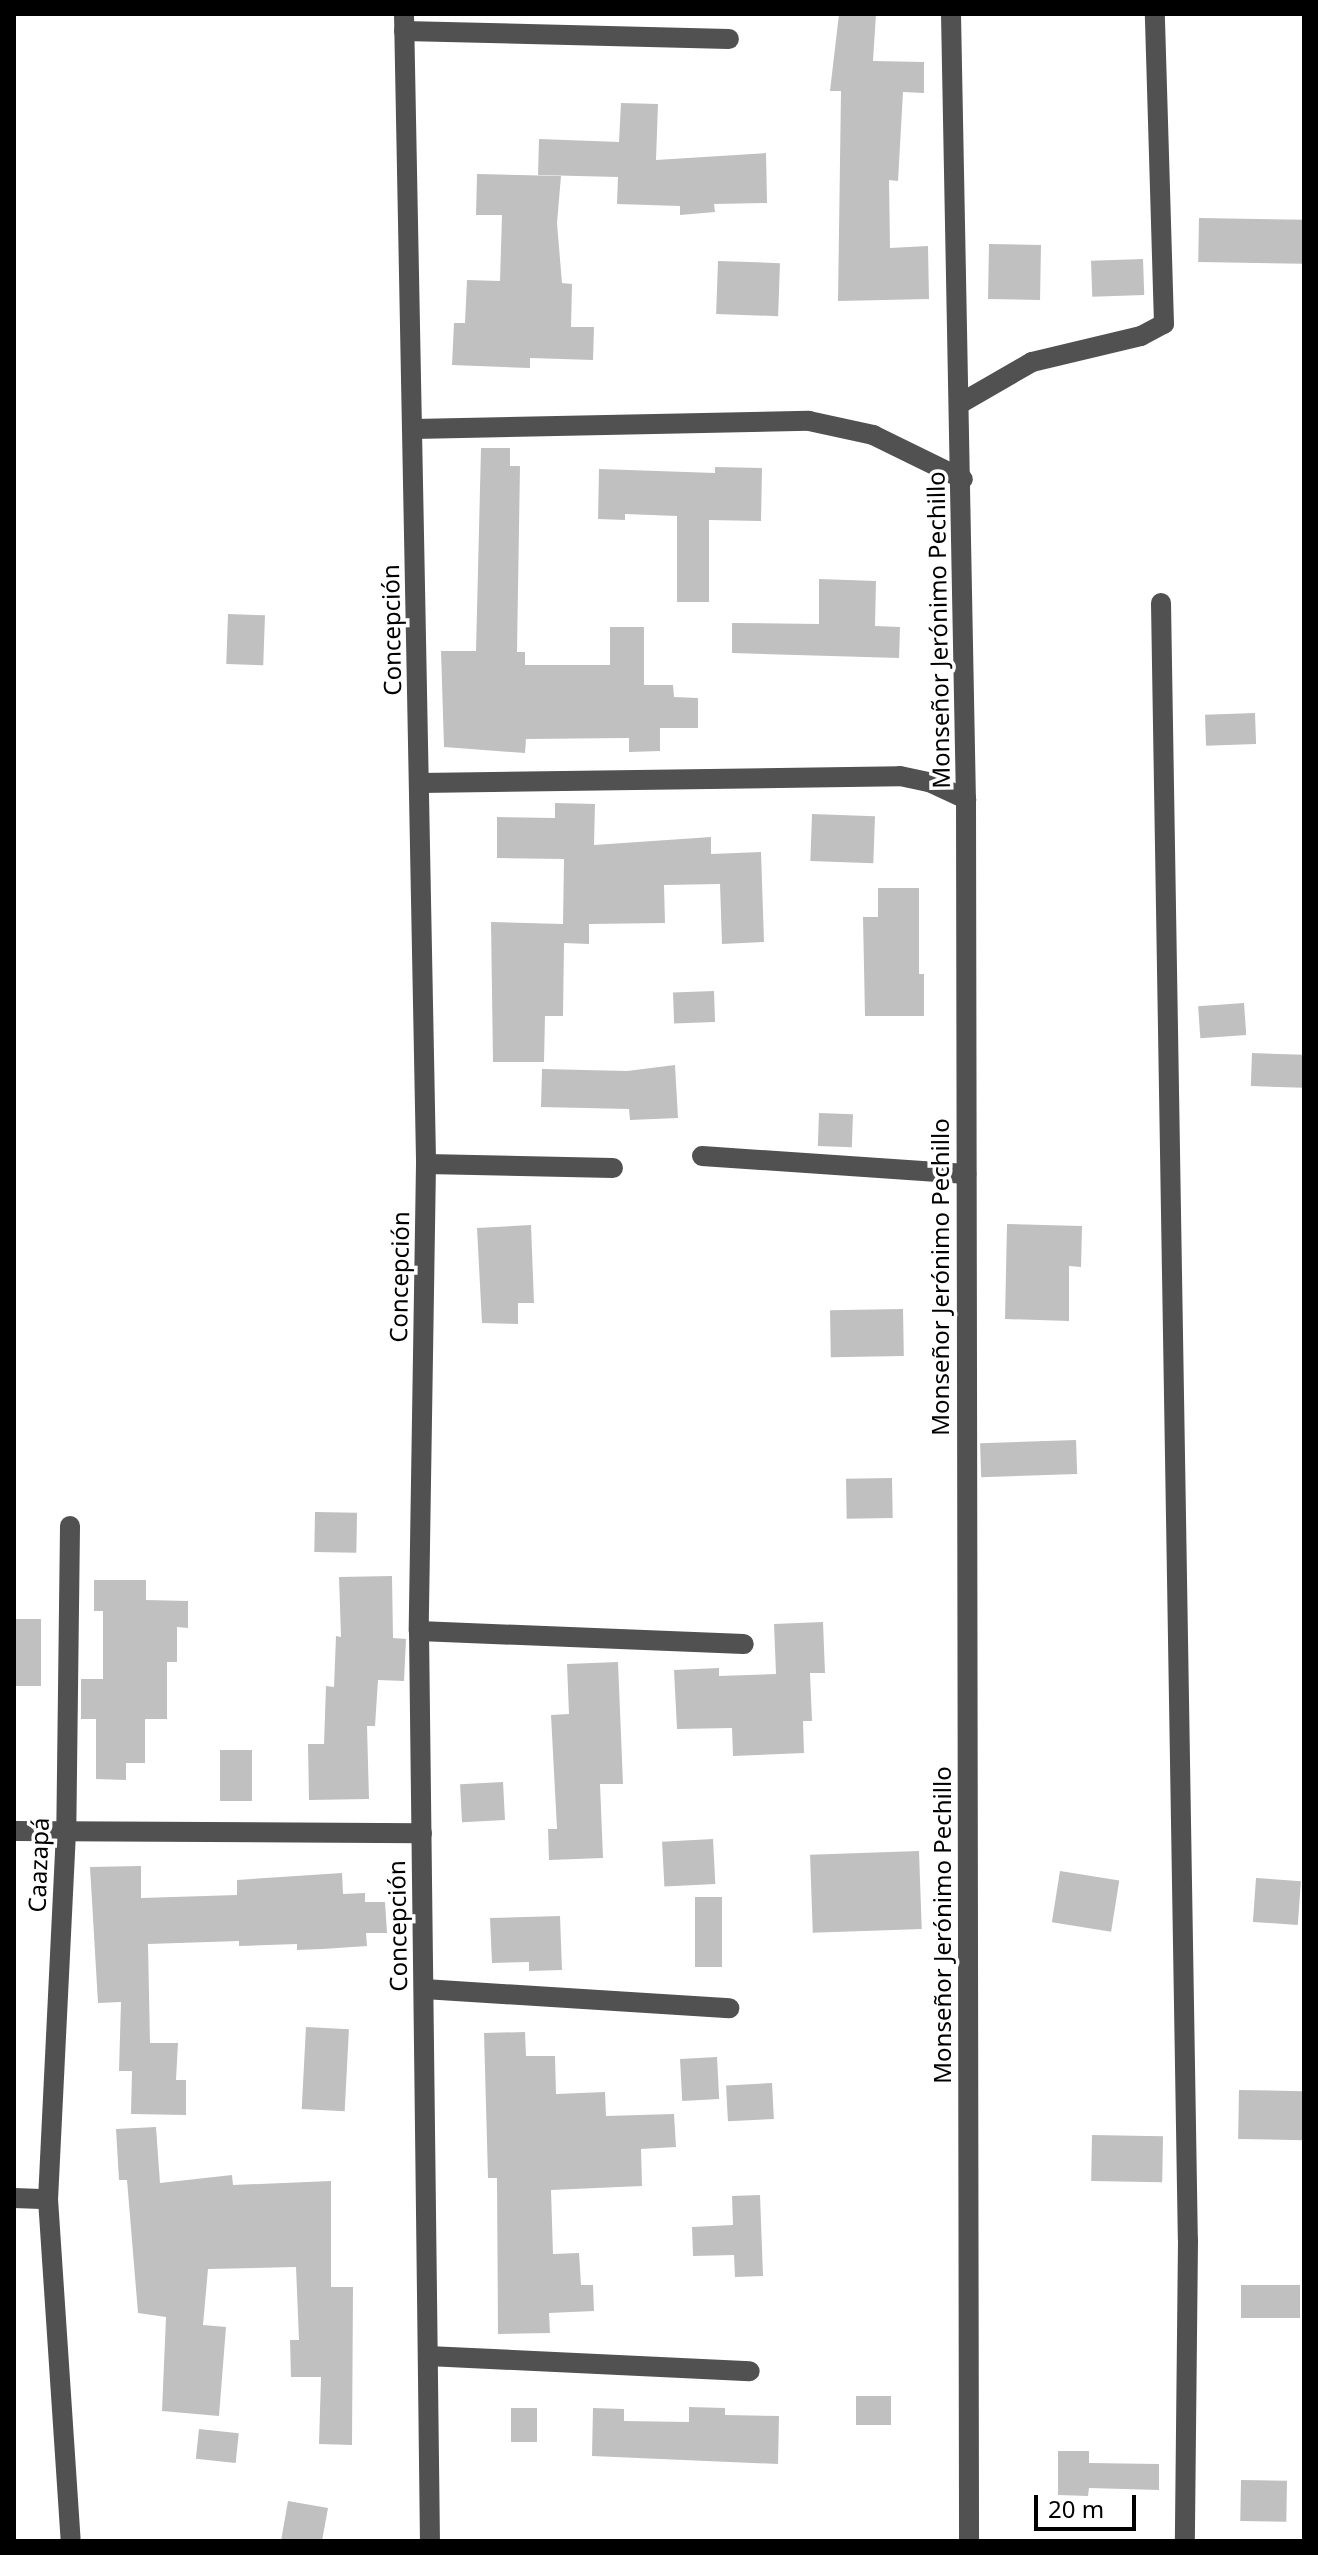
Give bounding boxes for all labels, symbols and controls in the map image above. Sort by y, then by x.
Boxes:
street label: Monseñor Jerónimo Pechillo [921,471,955,789]
street label: Concepción [375,564,407,696]
street label: Monseñor Jerónimo Pechillo [926,1118,954,1436]
street label: Concepción [383,1211,415,1343]
street label: Monseñor Jerónimo Pechillo [928,1766,956,2084]
street label: Caazapá [22,1817,54,1913]
street label: Concepción [381,1860,413,1992]
scale bar [1038,2479,1140,2529]
text: 20 m [1048,2492,1104,2525]

